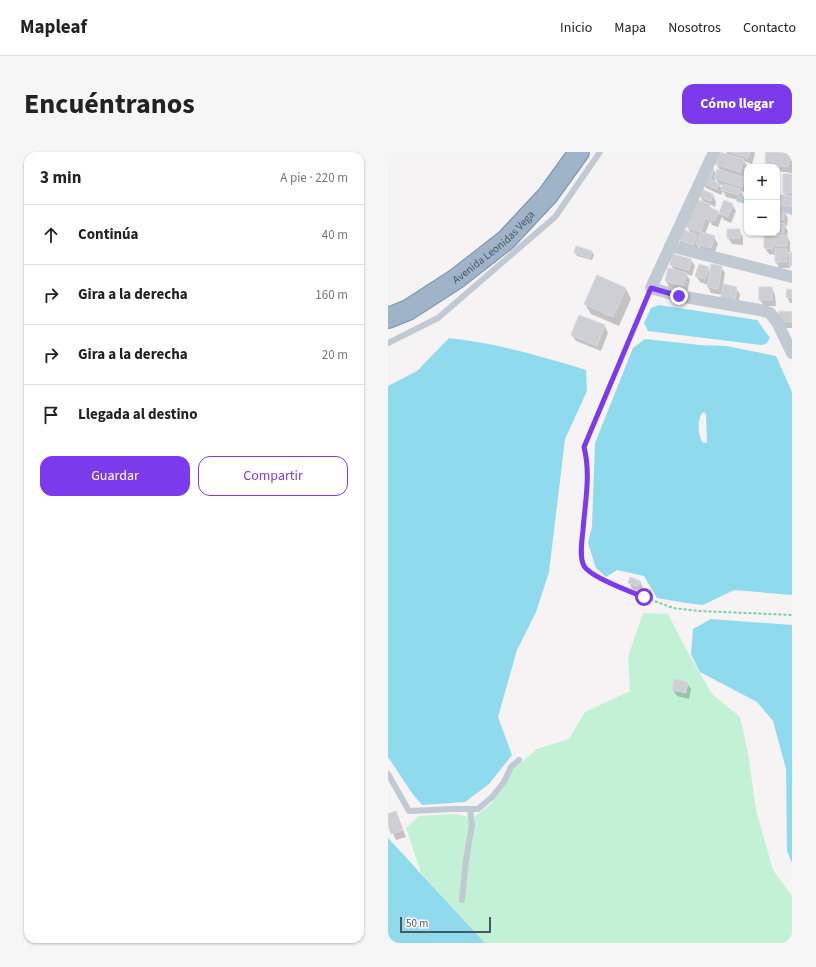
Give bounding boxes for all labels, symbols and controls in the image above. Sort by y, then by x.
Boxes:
text: Mapleaf [20,14,87,41]
text: Inicio [560,18,592,38]
text: Mapa [614,18,646,38]
text: Nosotros [668,18,721,38]
text: Contacto [743,18,796,38]
text: Encuéntranos [24,84,195,124]
button: Cómo llegar [682,84,792,124]
map controls [744,164,780,236]
button: + [744,164,780,200]
text: 3 min [40,166,81,190]
text: A pie · 220 m [280,169,348,187]
button: − [744,200,780,236]
street label: Avenida Leonidas Vega [449,207,538,287]
icon: ahead [40,224,62,246]
text: Continúa [78,224,139,245]
text: 40 m [322,226,348,244]
icon: right [40,284,62,306]
text: Gira a la derecha [78,284,188,305]
text: 160 m [315,286,348,304]
route end [670,287,688,305]
icon: right [40,344,62,366]
text: Gira a la derecha [78,344,188,365]
text: 20 m [322,346,348,364]
icon: arrive [40,404,62,426]
text: Llegada al destino [78,404,198,425]
button: Guardar [40,456,190,496]
button: Compartir [198,456,348,496]
route start [635,588,653,606]
scale bar [400,915,491,934]
text: 50 m [406,916,428,931]

